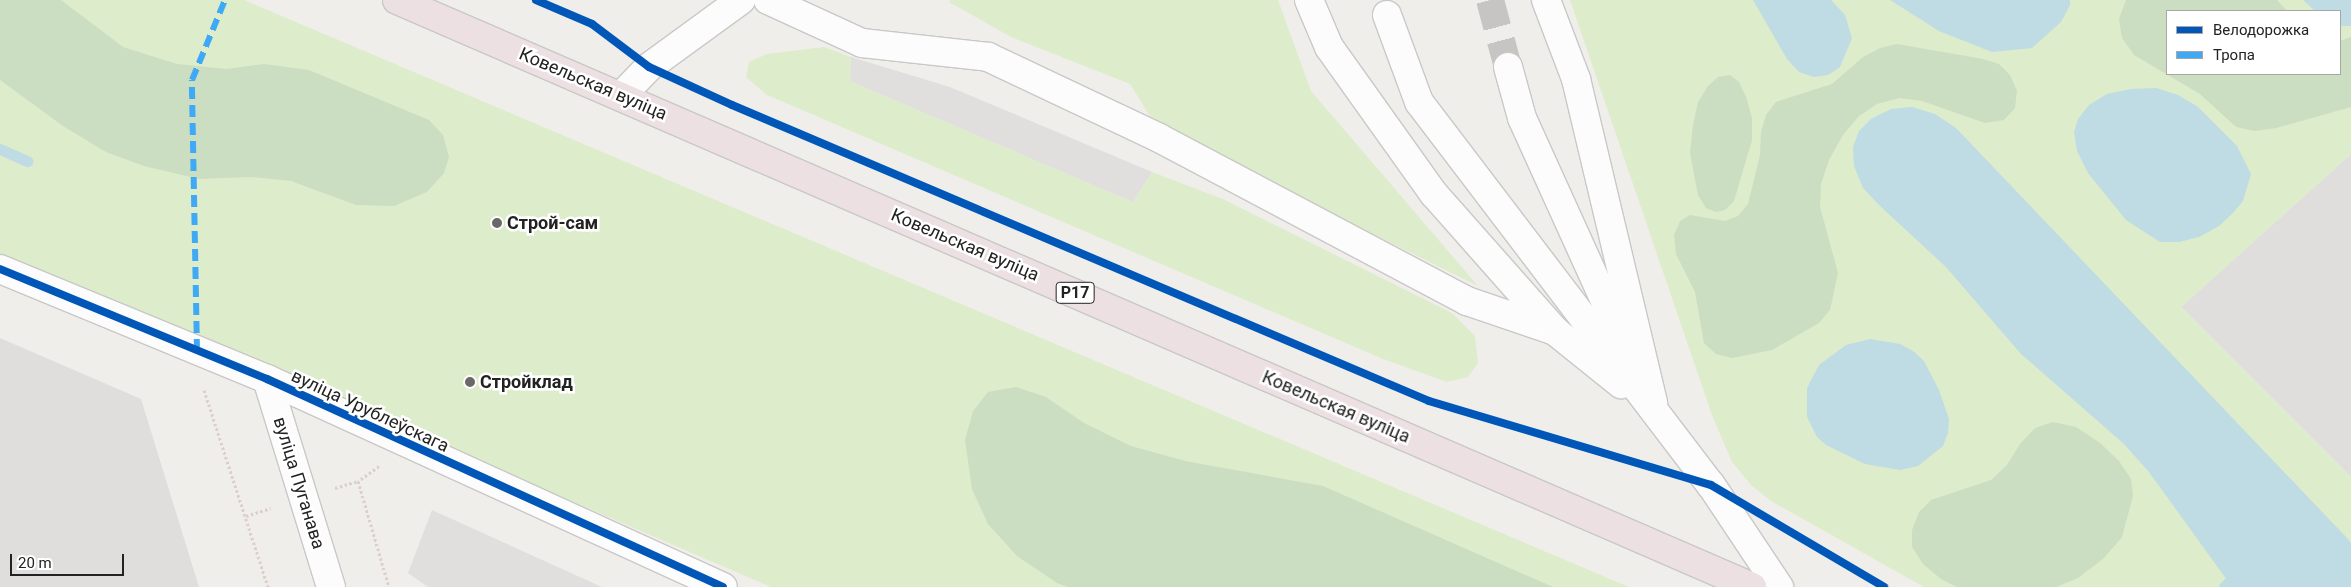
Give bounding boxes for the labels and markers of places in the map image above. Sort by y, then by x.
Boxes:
place label: Строй-сам [507,212,598,234]
marker: Строй-сам [491,217,503,229]
place label: Стройклад [480,371,573,393]
marker: Стройклад [464,376,476,388]

